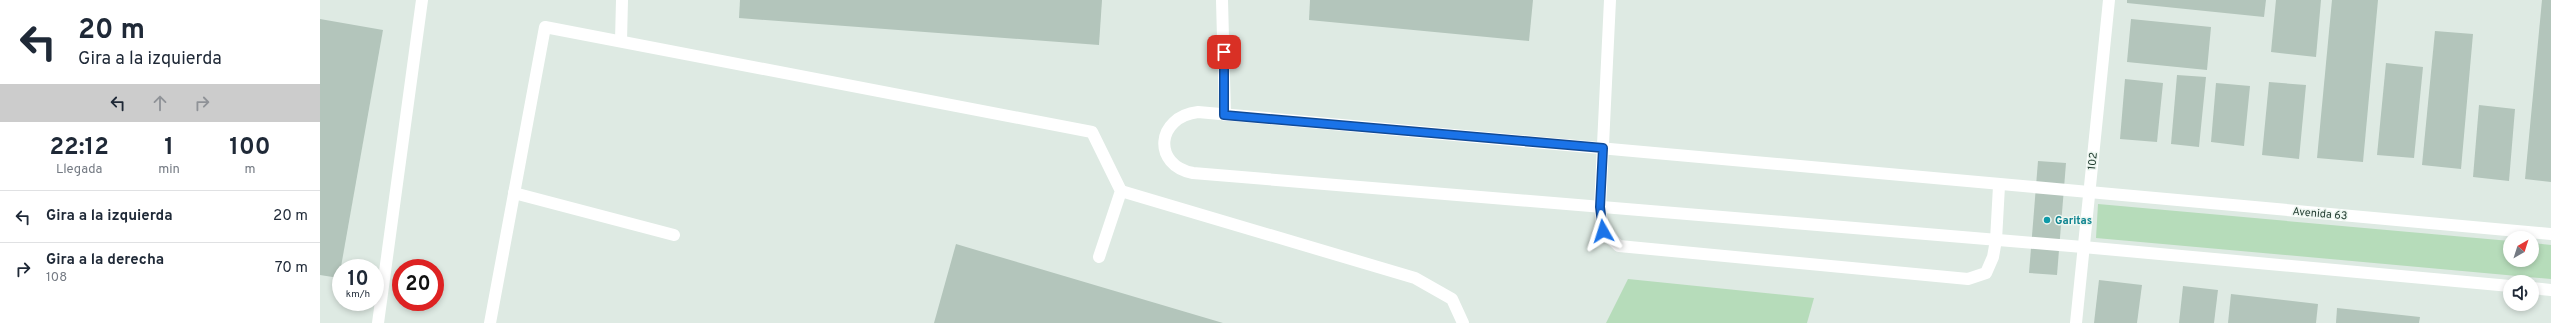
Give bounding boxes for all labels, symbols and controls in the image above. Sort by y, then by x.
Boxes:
text: 20 m [78,13,145,49]
icon: left [12,16,64,68]
pin [1207,35,1241,69]
icon: arrive [1213,41,1235,63]
text: Gira a la izquierda [78,48,222,71]
icon: left [107,92,129,114]
icon: ahead [149,92,171,114]
icon: right [191,92,213,114]
text: 22:12 [49,133,109,163]
text: 1 [164,133,174,163]
text: 100 [229,133,271,163]
street label: 102 [2085,151,2101,171]
text: Llegada [56,162,102,178]
text: min [158,162,180,178]
text: m [244,162,255,178]
street label: Avenida 63 [2292,205,2348,223]
icon: left [12,206,34,228]
text: Gira a la izquierda [46,207,173,226]
text: 20 m [273,207,308,226]
position arrow [1582,210,1624,252]
place label: Garitas [2055,214,2092,228]
marker: Garitas [2042,215,2052,225]
north arrow [2503,231,2539,267]
map controls [2503,231,2539,311]
text: Gira a la derecha [46,251,164,270]
icon: right [12,258,34,280]
text: 70 m [275,259,308,278]
speed limit sign: 20 [392,259,444,311]
text: 10 [347,267,369,293]
text: 108 [46,270,67,286]
button: sound [2503,275,2539,311]
text: km/h [346,288,370,301]

